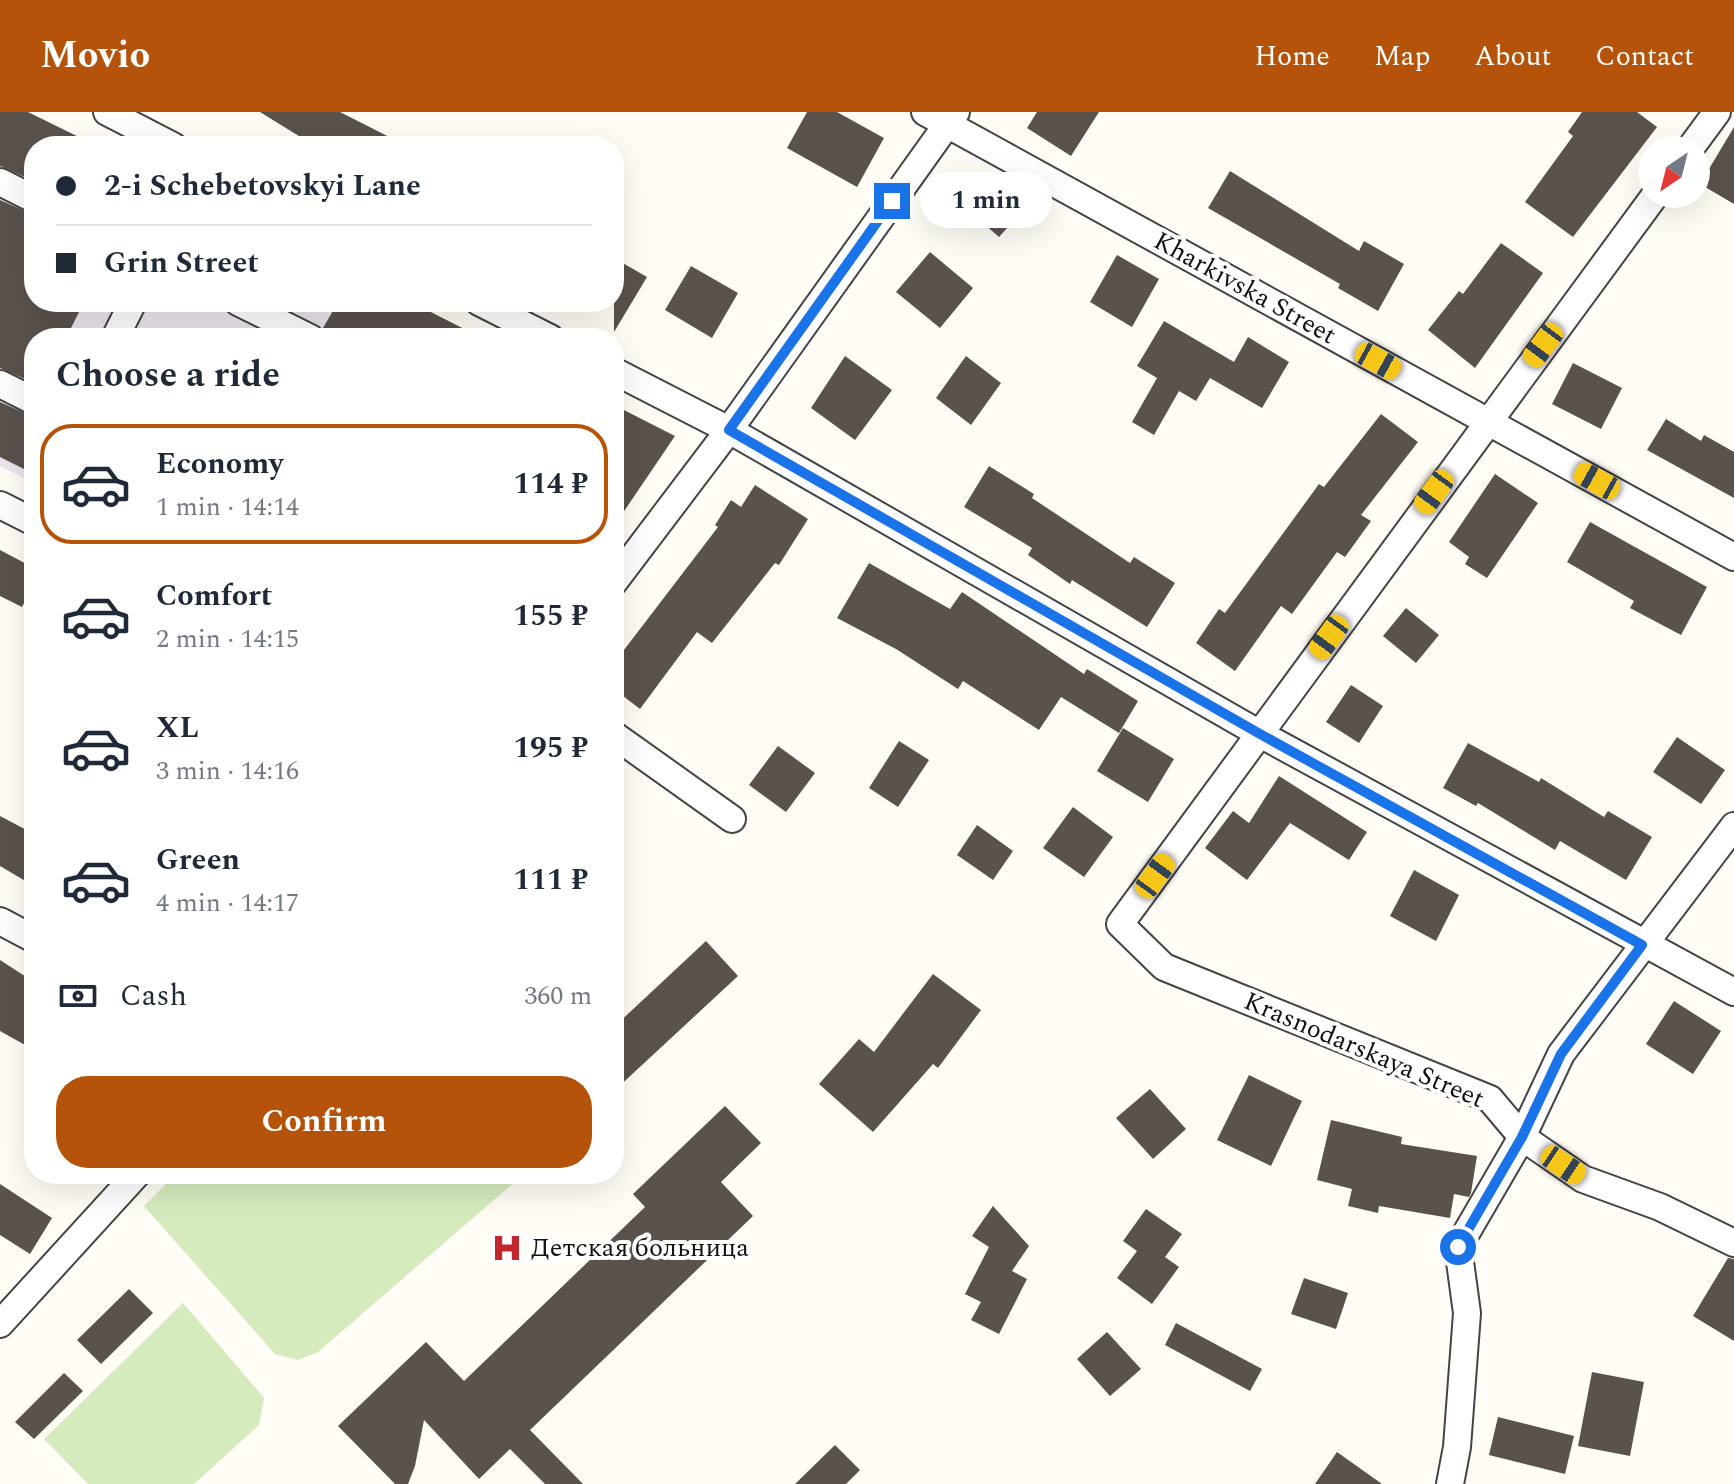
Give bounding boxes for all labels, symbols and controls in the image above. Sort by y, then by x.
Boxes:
text: Movio [40,27,150,85]
text: Home [1254,35,1330,78]
text: Map [1374,35,1430,78]
text: About [1474,35,1551,78]
text: Contact [1595,35,1694,78]
north arrow [1638,136,1710,208]
map controls [1638,136,1710,208]
text: 2-i Schebetovskyi Lane [104,163,421,209]
callout: 1 min [920,173,1052,229]
text: 1 min [951,180,1021,220]
route end [874,183,910,219]
street label: Kharkivska Street [1146,221,1344,355]
text: Grin Street [104,240,259,286]
car [1519,319,1567,371]
car [1351,339,1405,383]
text: Choose a ride [56,348,280,403]
text: Economy [156,441,283,487]
icon: car [60,448,132,520]
car [1570,459,1624,503]
text: 114 ₽ [513,461,588,507]
car [1410,466,1458,518]
text: 1 min · 14:14 [156,487,299,527]
text: Comfort [156,573,272,619]
icon: car [60,580,132,652]
text: 155 ₽ [513,593,588,639]
car [1305,611,1353,663]
text: 2 min · 14:15 [156,619,299,659]
text: XL [156,705,199,751]
icon: car [60,712,132,784]
text: 195 ₽ [513,725,588,771]
text: 3 min · 14:16 [156,751,299,791]
text: Green [156,837,240,883]
icon: car [60,844,132,916]
car [1131,850,1179,902]
text: 111 ₽ [513,857,588,903]
text: 4 min · 14:17 [156,883,299,923]
text: Cash [120,973,187,1019]
icon: cash [56,974,100,1018]
text: 360 m [524,976,592,1016]
street label: Krasnodarskaya Street [1237,981,1491,1119]
button: Confirm [56,1076,592,1168]
car [1536,1142,1590,1188]
place label: Детская больница [531,1228,749,1268]
route start [1440,1229,1476,1265]
hospital icon: Детская больница [490,1231,524,1265]

